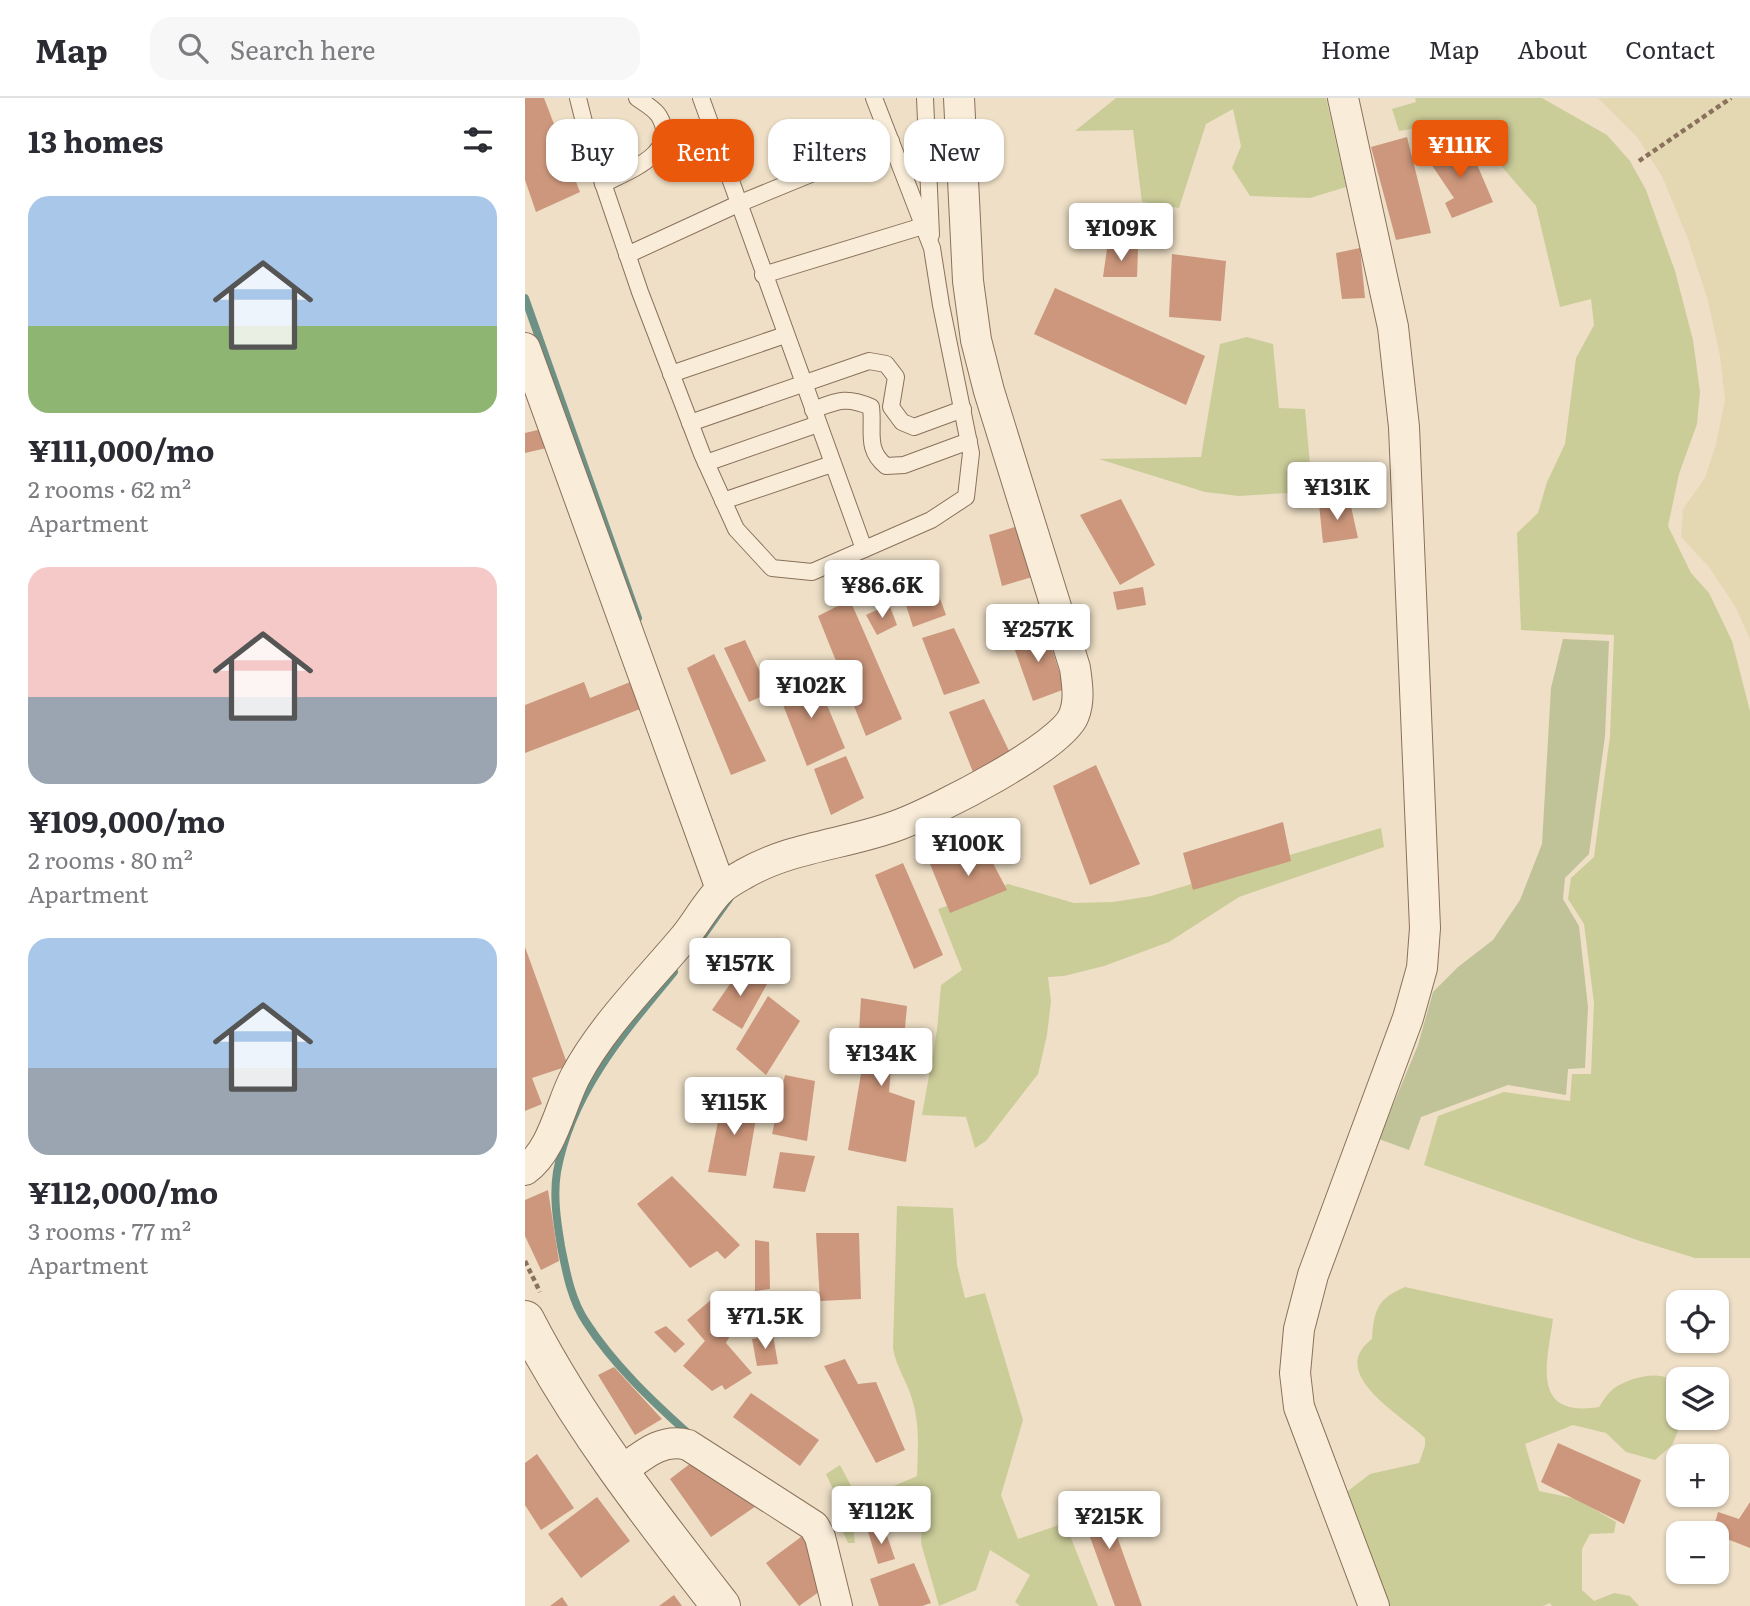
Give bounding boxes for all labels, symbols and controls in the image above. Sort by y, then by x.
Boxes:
search box [150,17,640,80]
text: Map [35,24,108,73]
icon: search [174,29,212,67]
text: Search here [230,29,376,68]
text: Home [1321,31,1390,66]
text: Map [1428,31,1479,66]
text: About [1517,31,1587,66]
text: Contact [1625,31,1715,66]
text: 13 homes [28,118,164,162]
chip: Buy [546,119,638,182]
chip: Rent [652,119,754,182]
chip: Filters [768,119,890,182]
chip: New [904,119,1004,182]
pin: ¥111K [1411,120,1509,180]
icon: filters [459,121,497,159]
text: ¥111K [1428,126,1492,160]
pin: ¥109K [1072,204,1170,263]
text: ¥109K [1085,209,1157,243]
icon: home [200,242,326,368]
text: ¥111,000/mo [28,427,215,471]
pin: ¥131K [1288,462,1386,522]
text: ¥131K [1303,468,1371,502]
text: 2 rooms · 62 m² [28,471,191,505]
text: Apartment [28,505,148,539]
pin: ¥86.6K [825,560,939,620]
text: ¥86.6K [840,566,924,600]
pin: ¥257K [989,604,1087,664]
text: ¥257K [1002,610,1074,644]
icon: home [200,613,326,739]
pin: ¥102K [762,660,860,720]
text: ¥102K [776,666,846,700]
text: ¥109,000/mo [28,798,225,842]
pin: ¥100K [919,818,1017,878]
text: ¥100K [931,824,1005,858]
text: 2 rooms · 80 m² [28,842,193,876]
text: Apartment [28,876,148,910]
pin: ¥157K [691,939,789,998]
text: ¥157K [705,944,775,978]
icon: home [200,984,326,1110]
pin: ¥134K [832,1028,930,1088]
text: ¥134K [845,1034,917,1068]
pin: ¥115K [685,1077,783,1137]
text: ¥115K [701,1083,767,1117]
text: ¥112,000/mo [28,1169,218,1213]
text: 3 rooms · 77 m² [28,1213,191,1247]
text: Apartment [28,1247,148,1281]
map controls [1666,1290,1729,1584]
button: locate [1666,1290,1729,1353]
pin: ¥71.5K [708,1292,822,1351]
text: ¥71.5K [726,1297,804,1331]
button: layers [1666,1367,1729,1430]
button: + [1666,1444,1729,1507]
pin: ¥112K [832,1486,930,1546]
text: ¥112K [848,1492,914,1526]
pin: ¥215K [1060,1492,1158,1551]
text: ¥215K [1074,1497,1144,1531]
button: − [1666,1521,1729,1584]

